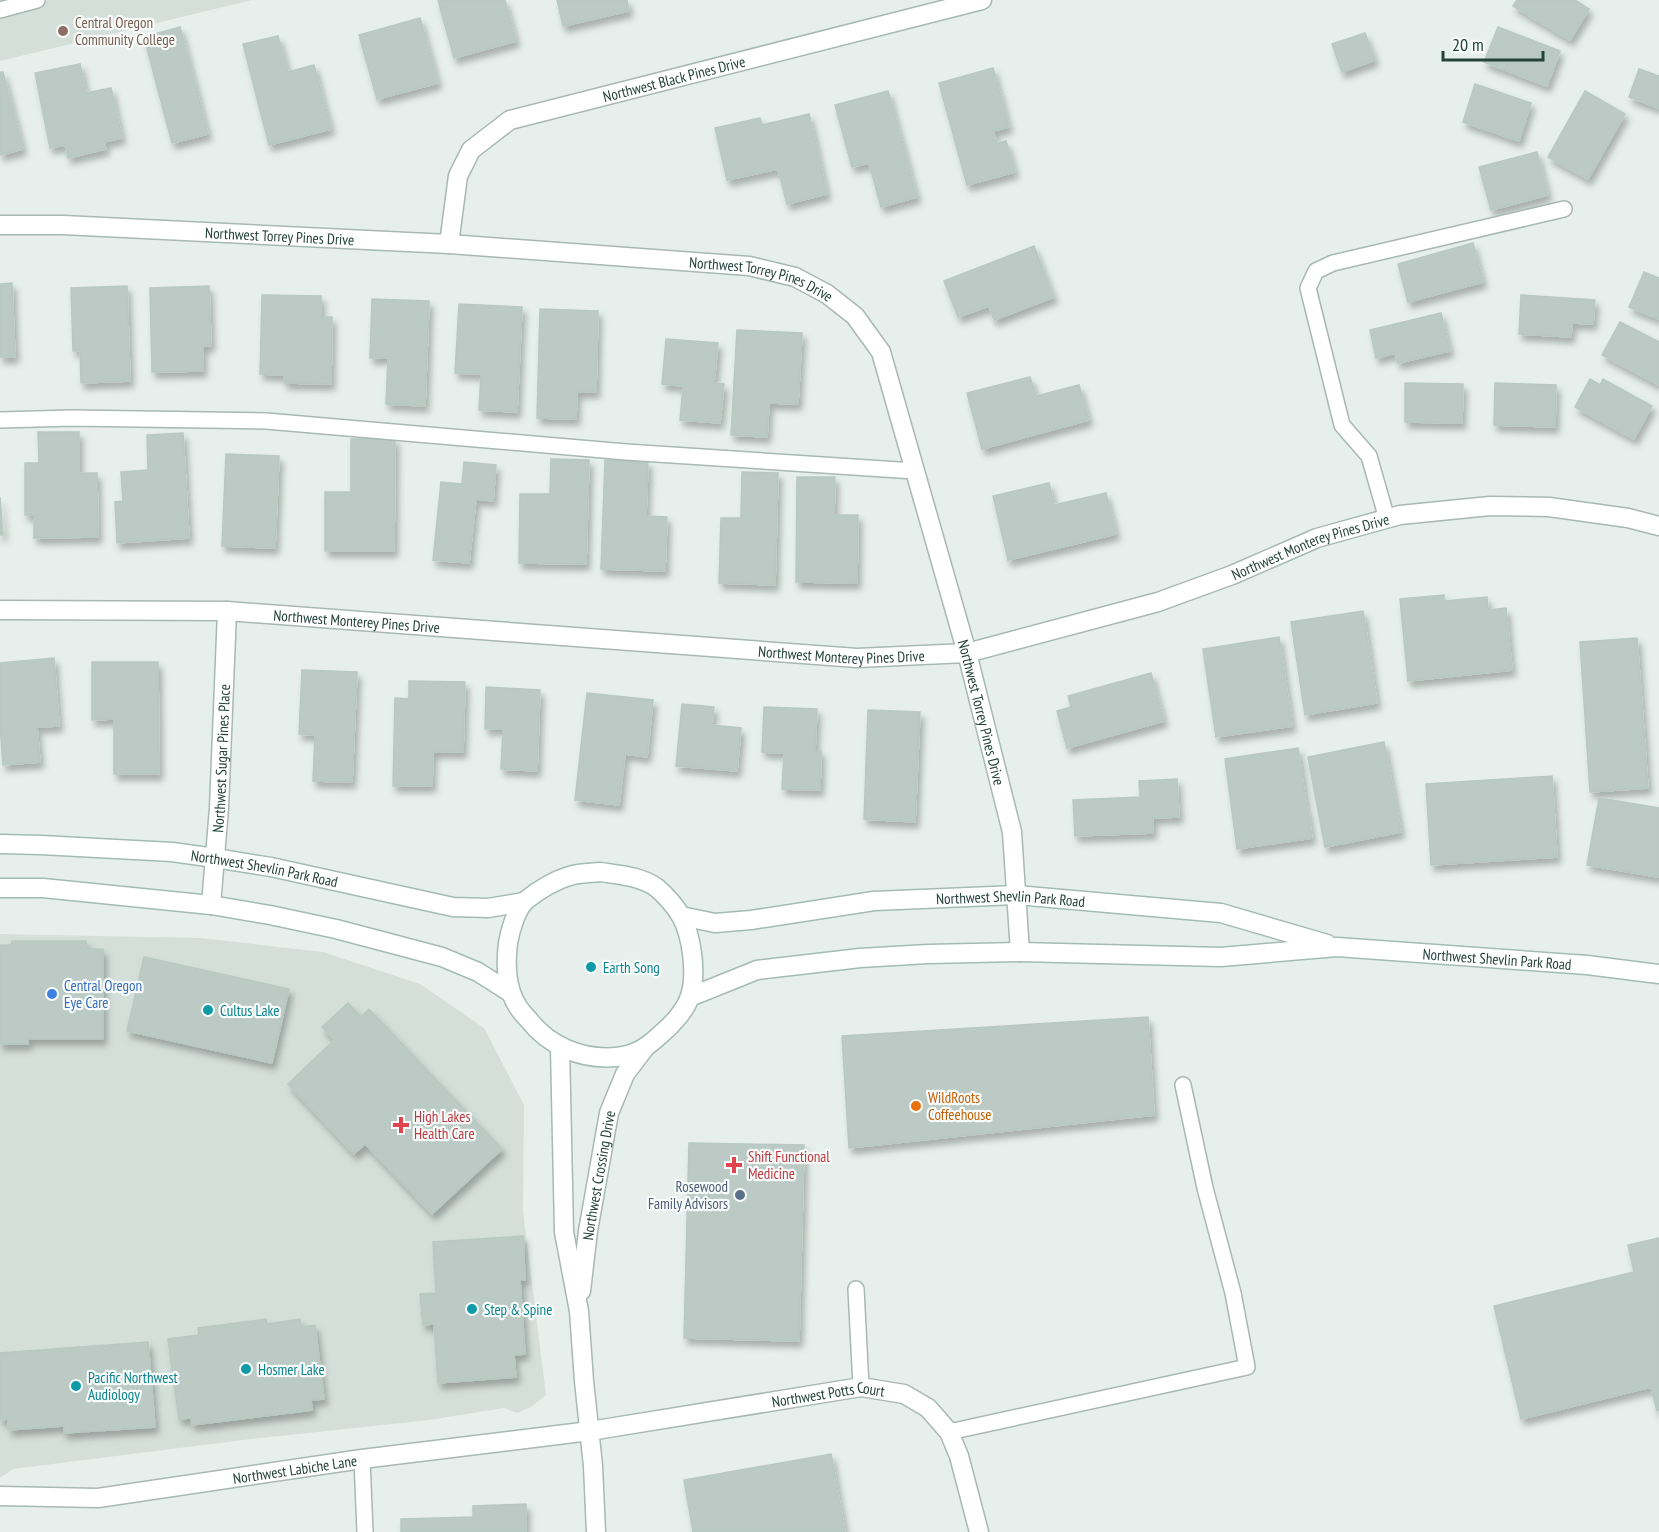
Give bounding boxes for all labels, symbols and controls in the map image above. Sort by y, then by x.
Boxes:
place label: Central Oregon Community College [75,13,175,49]
marker: Central Oregon Community College [56,24,70,38]
scale bar [1443,24,1544,62]
text: 20 m [1452,33,1484,56]
street label: Northwest Black Pines Drive [601,51,747,106]
street label: Northwest Torrey Pines Drive [205,223,355,249]
street label: Northwest Torrey Pines Drive [688,252,838,305]
street label: Northwest Monterey Pines Drive [1228,509,1391,584]
street label: Northwest Monterey Pines Drive [273,605,441,636]
street label: Northwest Torrey Pines Drive [954,637,1009,787]
street label: Northwest Monterey Pines Drive [757,641,925,668]
street label: Northwest Sugar Pines Place [208,684,234,833]
street label: Northwest Shevlin Park Road [190,845,340,891]
street label: Northwest Shevlin Park Road [936,885,1086,911]
street label: Northwest Shevlin Park Road [1422,944,1572,973]
place label: Earth Song [603,958,660,977]
marker: Earth Song [584,960,598,974]
place label: Central Oregon Eye Care [64,976,142,1012]
marker: Central Oregon Eye Care [45,987,59,1001]
place label: Cultus Lake [220,1001,279,1020]
marker: Cultus Lake [201,1003,215,1017]
place label: WildRoots Coffeehouse [928,1088,992,1124]
marker: WildRoots Coffeehouse [909,1099,923,1113]
place label: High Lakes Health Care [414,1107,475,1143]
street label: Northwest Crossing Drive [578,1109,619,1241]
marker: High Lakes Health Care [392,1116,410,1134]
place label: Shift Functional Medicine [748,1147,830,1183]
marker: Shift Functional Medicine [725,1156,743,1174]
place label: Rosewood Family Advisors [648,1177,728,1213]
marker: Rosewood Family Advisors [733,1188,747,1202]
place label: Step & Spine [484,1300,552,1319]
marker: Step & Spine [465,1302,479,1316]
place label: Hosmer Lake [258,1360,325,1379]
marker: Hosmer Lake [239,1362,253,1376]
place label: Pacific Northwest Audiology [88,1368,178,1404]
street label: Northwest Potts Court [770,1377,886,1411]
marker: Pacific Northwest Audiology [69,1379,83,1393]
street label: Northwest Labiche Lane [232,1450,358,1487]

